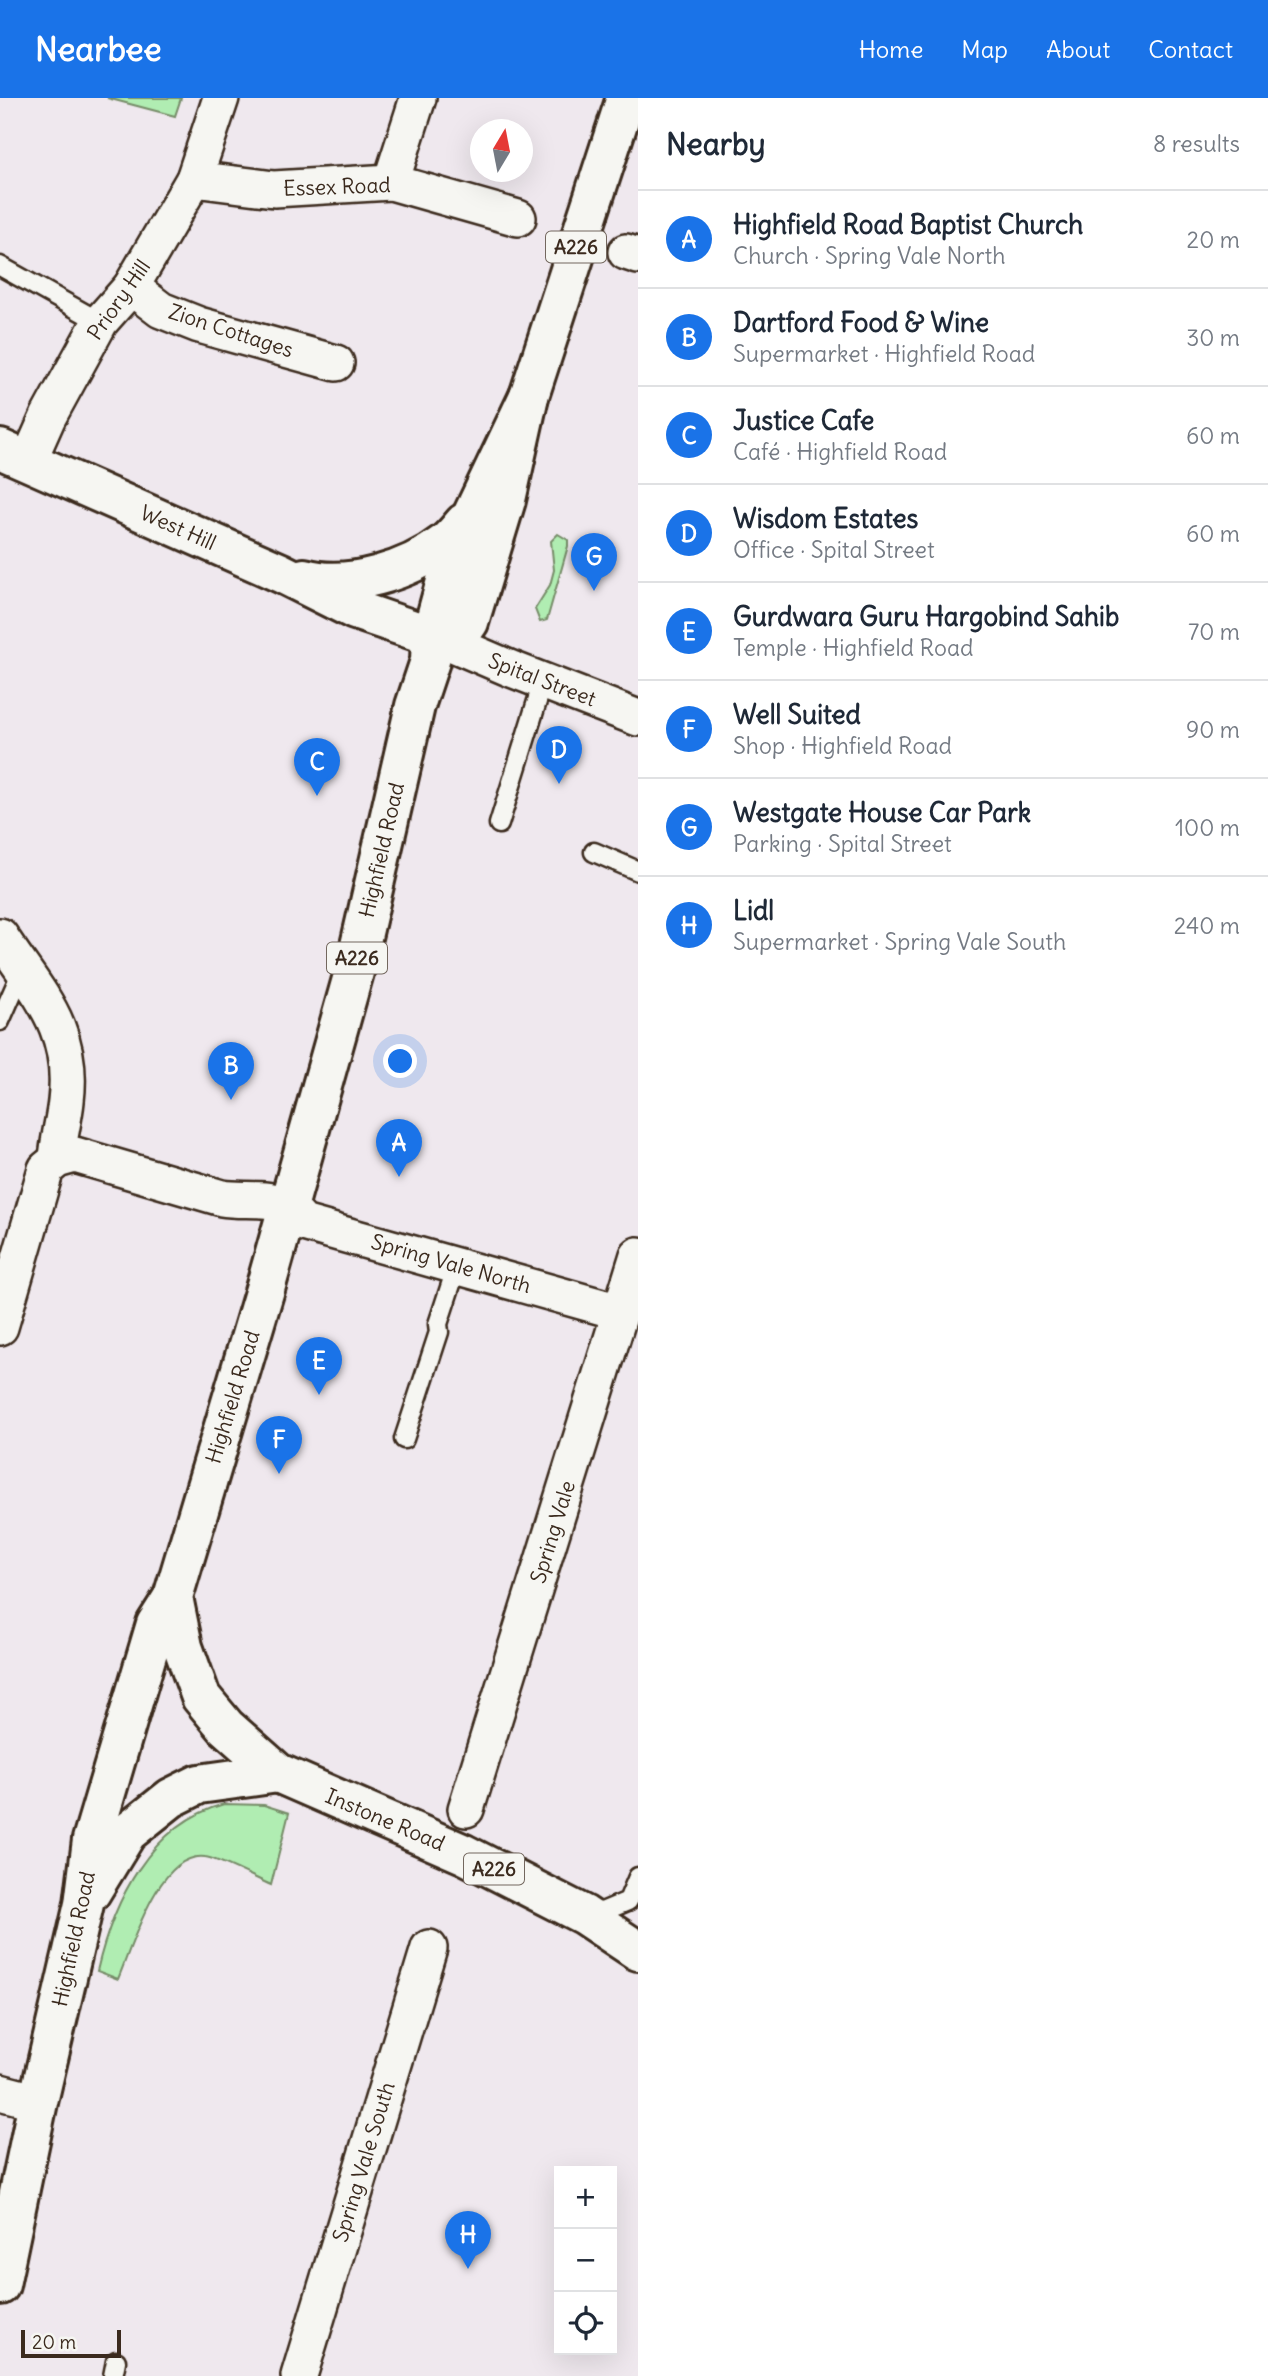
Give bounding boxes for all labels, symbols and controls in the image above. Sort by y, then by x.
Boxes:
text: Nearbee [35,28,161,70]
text: Home [859,34,923,64]
text: Map [961,34,1008,64]
text: About [1046,34,1110,64]
text: Contact [1148,34,1233,64]
north arrow [470,119,533,182]
text: Nearby [666,125,766,163]
text: 8 results [1153,129,1240,158]
street label: Essex Road [283,171,391,202]
text: Highfield Road Baptist Church [733,208,1083,241]
text: A [682,225,696,254]
text: 20 m [1187,225,1240,254]
road number: A226 [546,232,606,262]
text: Church · Spring Vale North [733,241,1006,270]
street label: Priory Hill [81,254,156,345]
street label: Zion Cottages [165,298,297,363]
text: Dartford Food & Wine [733,306,989,339]
text: B [681,323,697,352]
text: 30 m [1186,323,1240,352]
text: Supermarket · Highfield Road [733,339,1035,368]
text: Justice Cafe [733,404,874,437]
text: C [681,421,697,450]
text: 60 m [1186,421,1240,450]
text: Café · Highfield Road [733,437,947,466]
street label: West Hill [136,499,220,556]
text: Wisdom Estates [733,502,918,535]
text: D [681,519,697,548]
text: 60 m [1186,519,1240,548]
pin: G [571,533,617,591]
text: Office · Spital Street [733,535,935,564]
text: Gurdwara Guru Hargobind Sahib [733,600,1119,633]
text: E [682,617,696,646]
text: 70 m [1188,617,1240,646]
text: Temple · Highfield Road [733,633,974,662]
street label: Spital Street [485,647,600,712]
text: Well Suited [733,698,861,731]
text: F [682,715,696,744]
text: 90 m [1186,715,1240,744]
pin: D [536,726,582,784]
text: Shop · Highfield Road [733,731,952,760]
pin: C [294,738,340,796]
street label: Highfield Road [353,780,410,920]
text: Westgate House Car Park [733,796,1031,829]
text: G [681,813,697,842]
text: 100 m [1175,813,1240,842]
text: Parking · Spital Street [733,829,952,858]
text: Lidl [733,894,774,927]
text: H [681,911,697,940]
text: 240 m [1174,911,1240,940]
text: Supermarket · Spring Vale South [733,927,1066,956]
road number: A226 [327,943,387,974]
pin: B [208,1042,254,1100]
your location [383,1044,417,1078]
pin: A [376,1119,422,1177]
street label: Spring Vale North [368,1228,534,1299]
street label: Highfield Road [199,1327,266,1467]
pin: E [296,1337,342,1395]
pin: F [256,1416,302,1474]
street label: Spring Vale [524,1477,581,1587]
street label: Instone Road [321,1782,449,1857]
road number: A226 [464,1854,524,1884]
street label: Highfield Road [46,1869,101,2009]
street label: Spring Vale South [326,2079,401,2245]
map controls [554,2166,617,2355]
button: + [554,2166,617,2229]
pin: H [445,2211,491,2269]
button: − [554,2229,617,2292]
button: locate [554,2292,617,2355]
scale bar [21,2327,121,2359]
text: 20 m [32,2330,76,2354]

